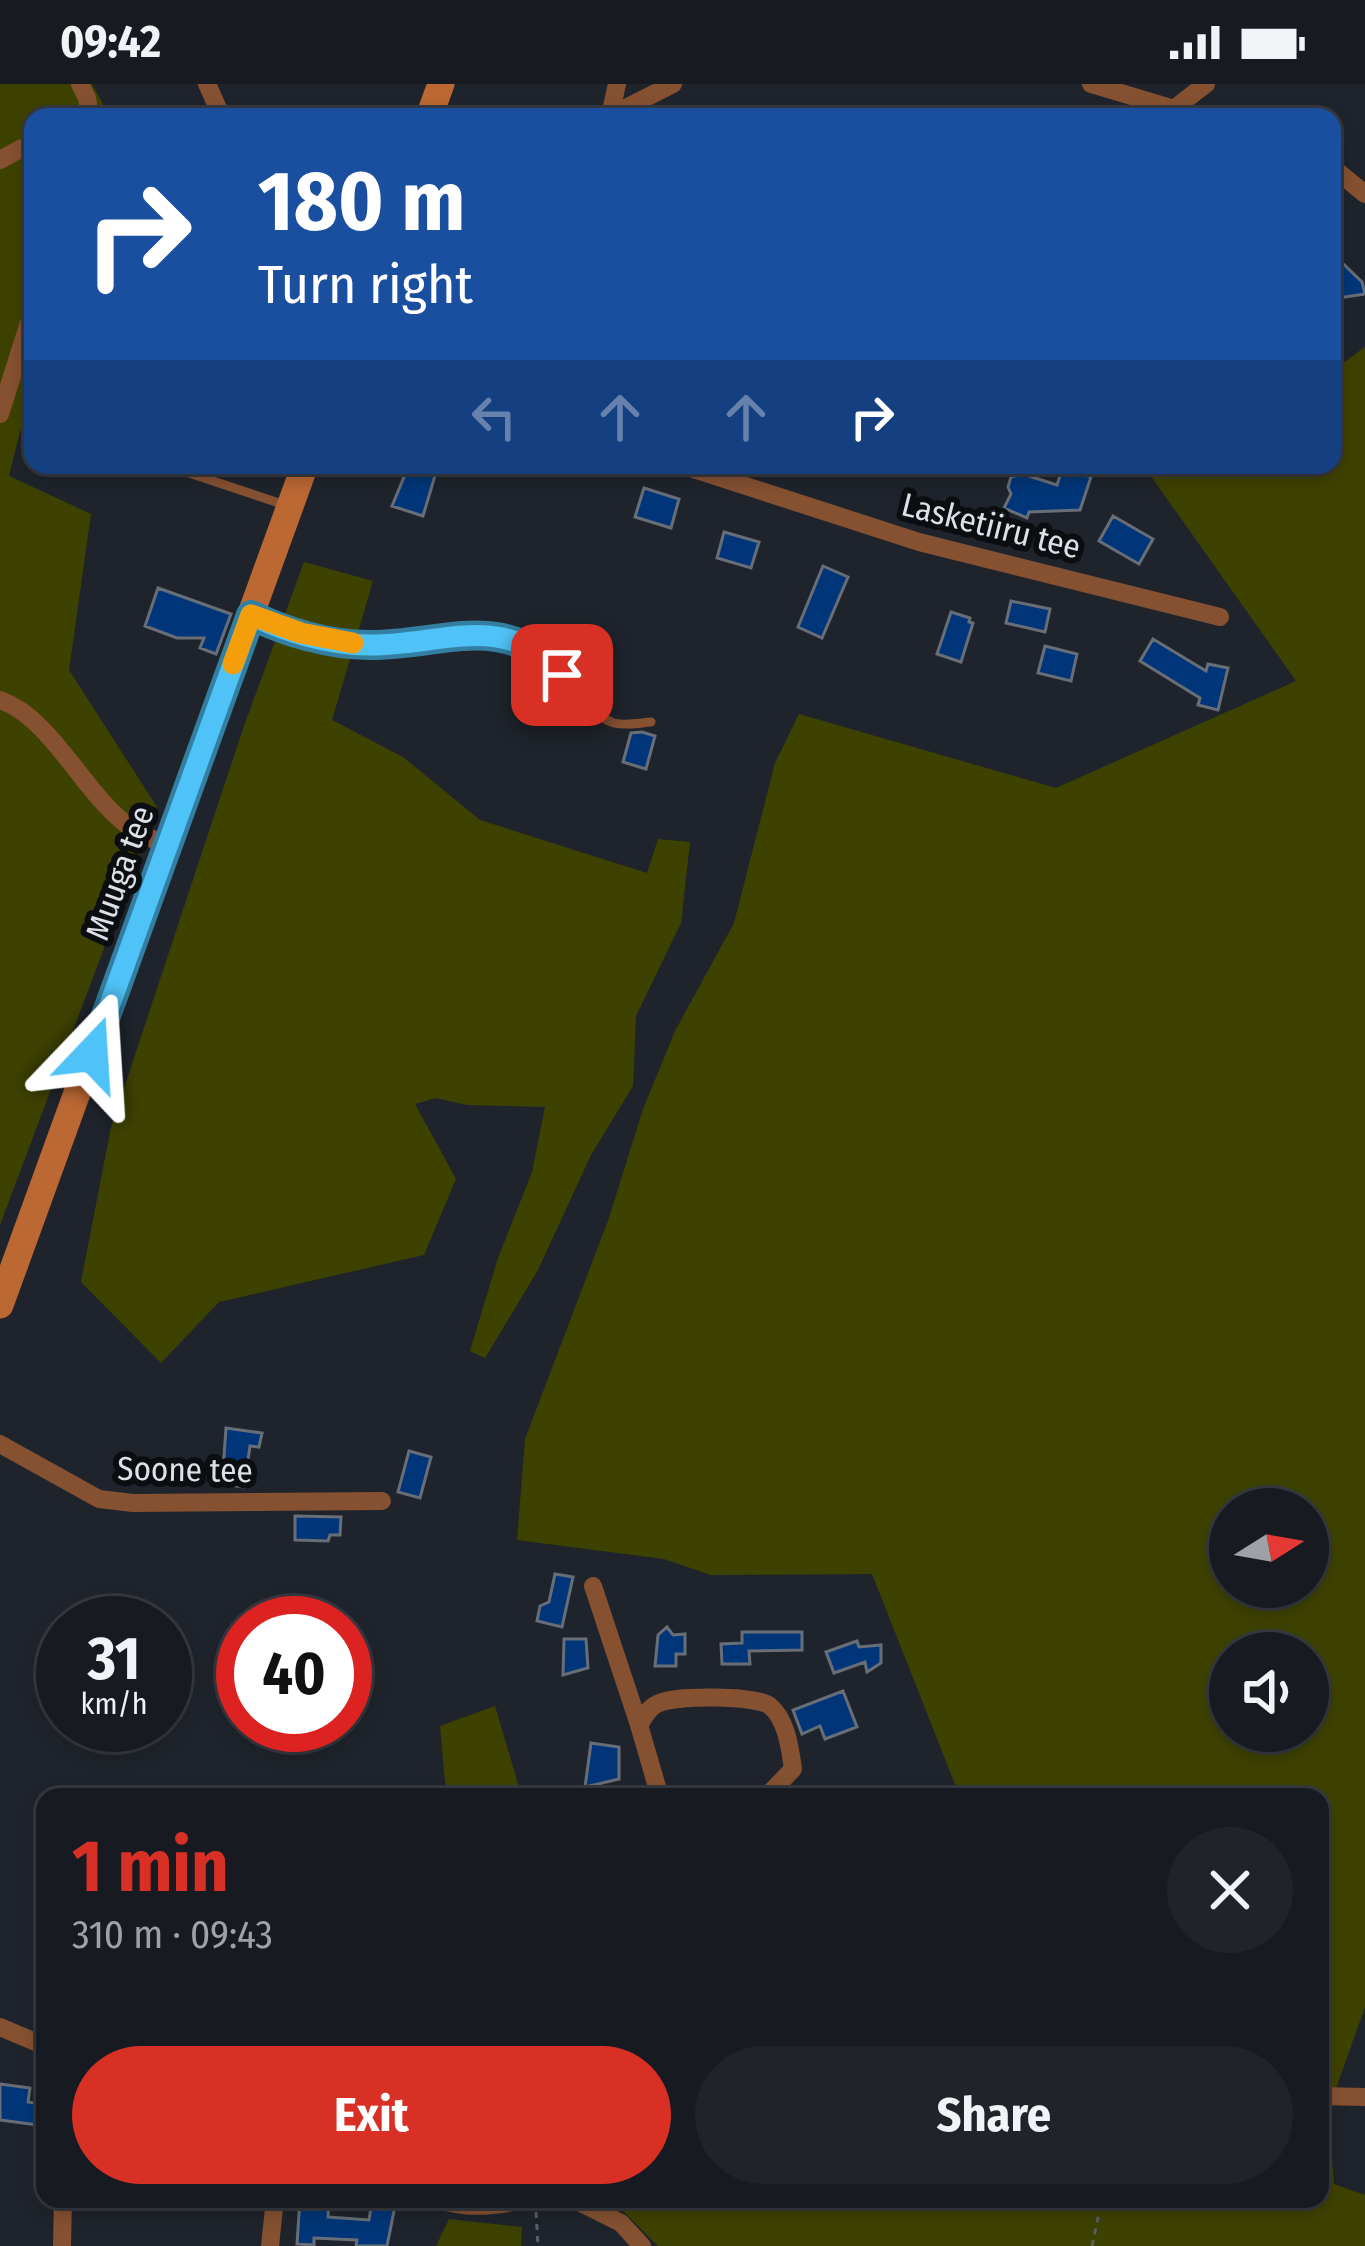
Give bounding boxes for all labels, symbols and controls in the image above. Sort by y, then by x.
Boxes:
text: 09:42 [60,15,161,69]
text: 180 m [258,151,465,252]
icon: right [60,156,216,312]
text: Turn right [258,253,473,317]
icon: left [461,384,527,450]
icon: ahead [587,384,653,450]
icon: ahead [713,384,779,450]
icon: right [839,384,905,450]
street label: Lasketiiru tee [898,484,1084,568]
pin [511,624,613,726]
icon: arrive [529,642,595,708]
street label: Muuga tee [77,801,163,945]
position arrow [29,991,155,1117]
street label: Soone tee [117,1449,253,1491]
north arrow [1209,1488,1329,1608]
map controls [1209,1488,1329,1752]
speed limit sign: 40 [216,1596,372,1752]
text: 31 [88,1623,140,1695]
button: sound [1209,1632,1329,1752]
text: km/h [81,1686,147,1722]
text: 1 min [72,1824,229,1910]
button: close [1167,1827,1293,1953]
text: 310 m · 09:43 [72,1912,273,1958]
button: Exit [72,2046,671,2184]
button: Share [695,2046,1293,2184]

